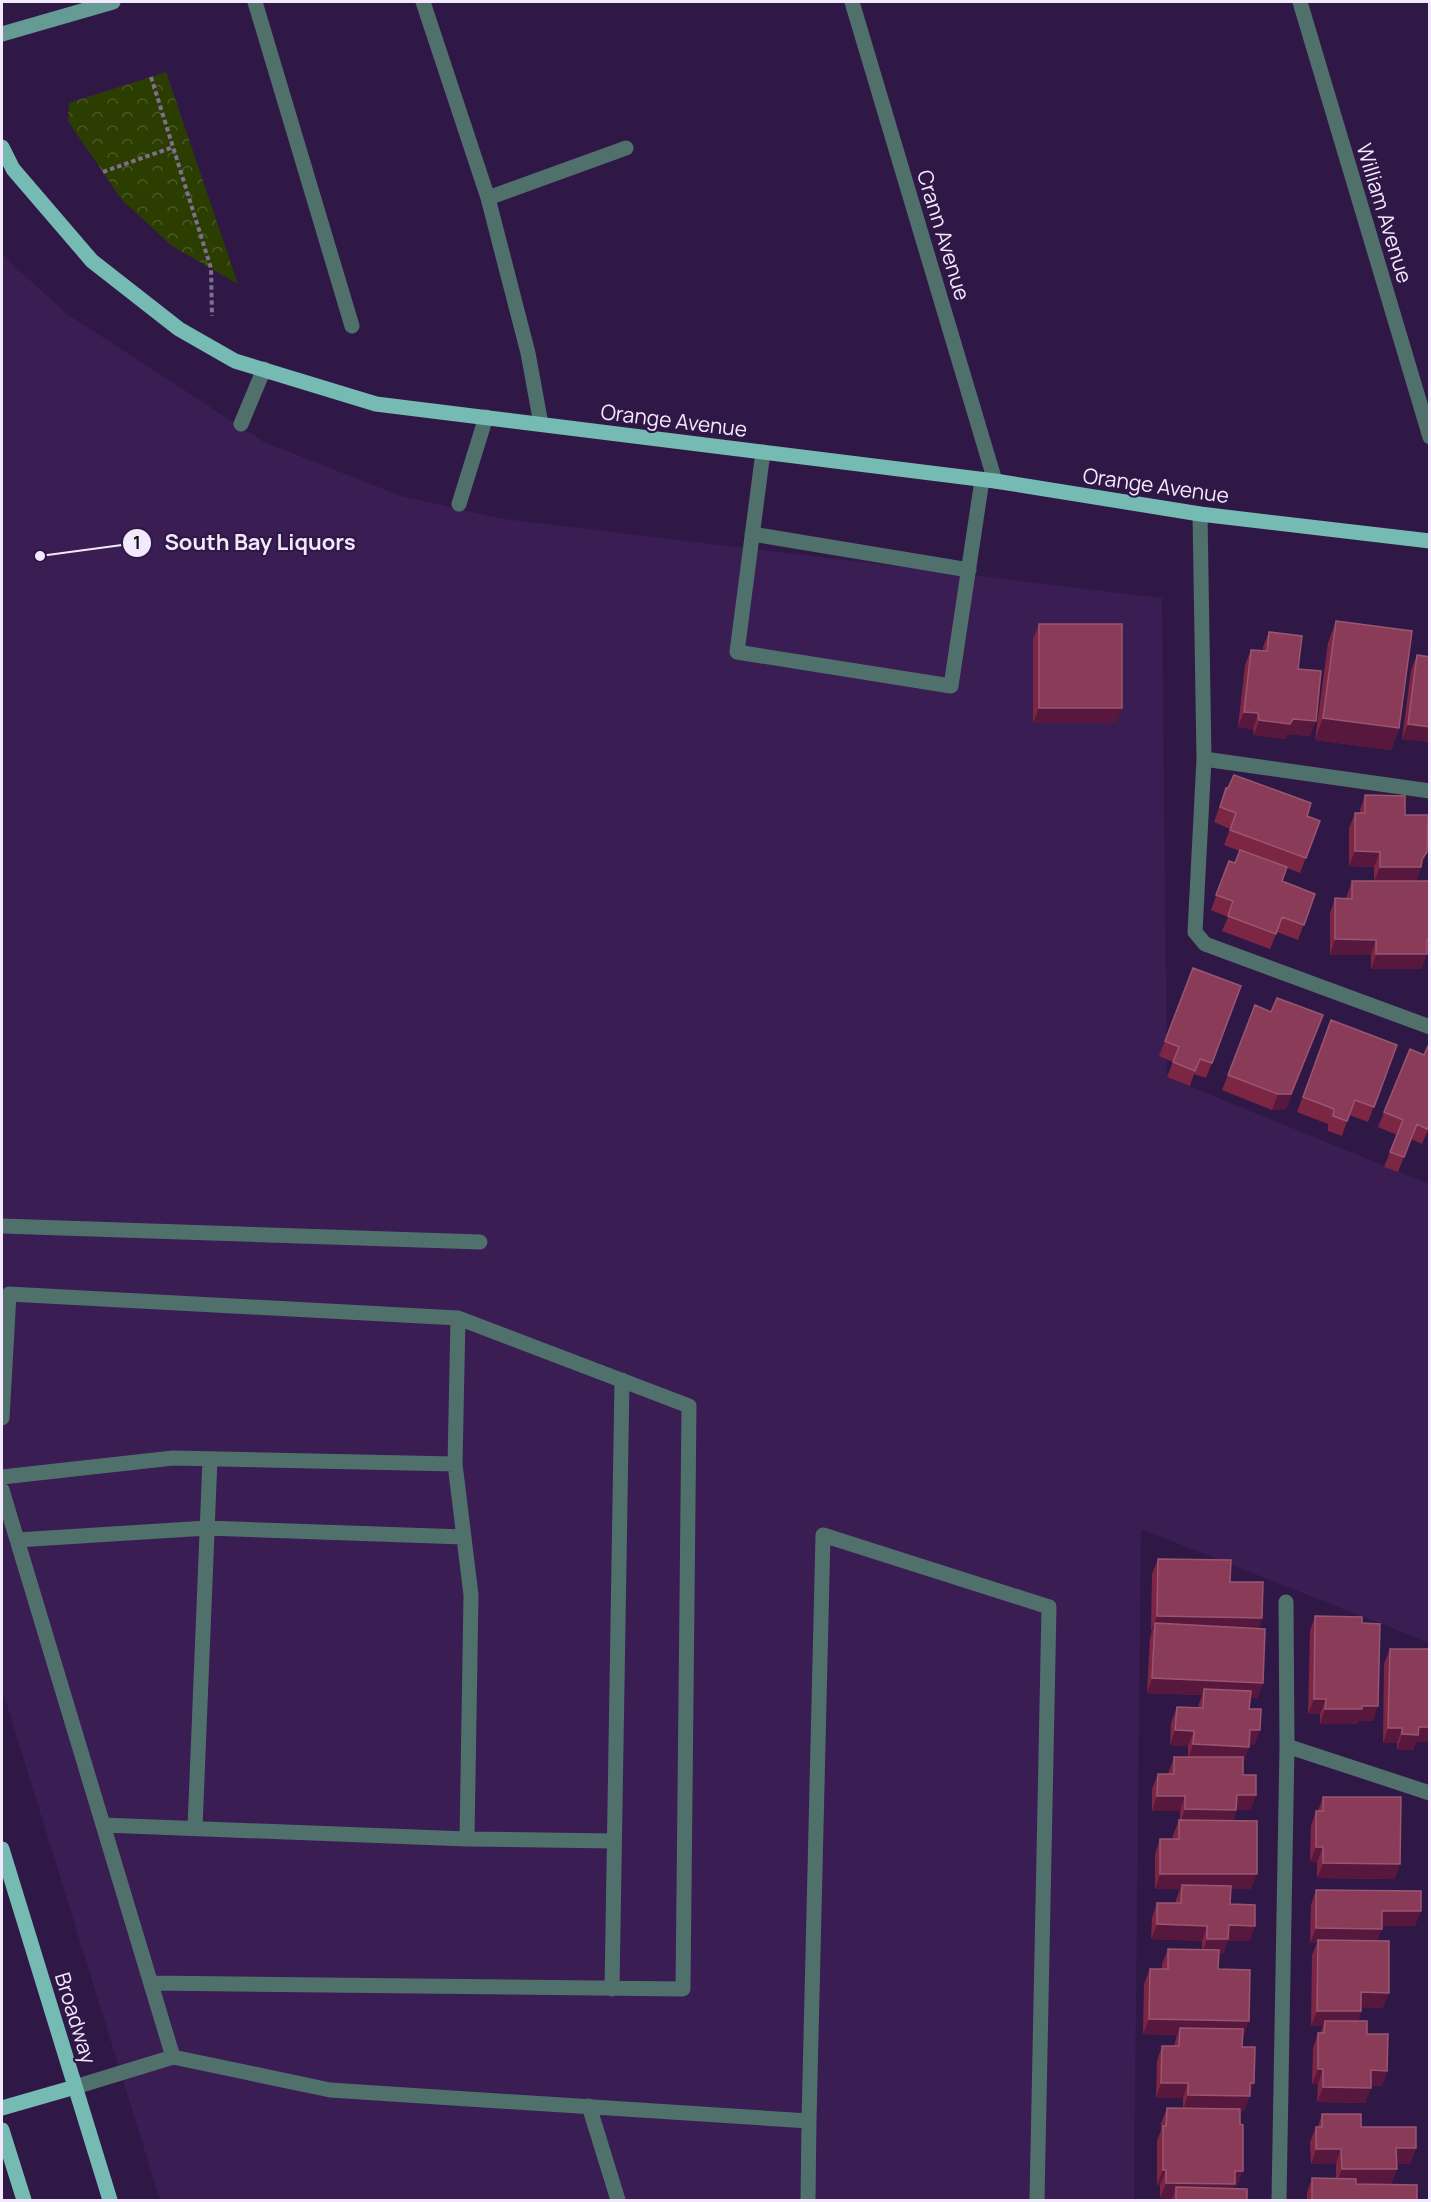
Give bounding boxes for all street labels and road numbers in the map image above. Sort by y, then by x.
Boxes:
street label: William Avenue [1351,140,1419,286]
street label: Crann Avenue [911,166,977,304]
street label: Orange Avenue [599,397,749,443]
street label: Orange Avenue [1081,461,1231,509]
street label: Broadway [49,1969,103,2067]

